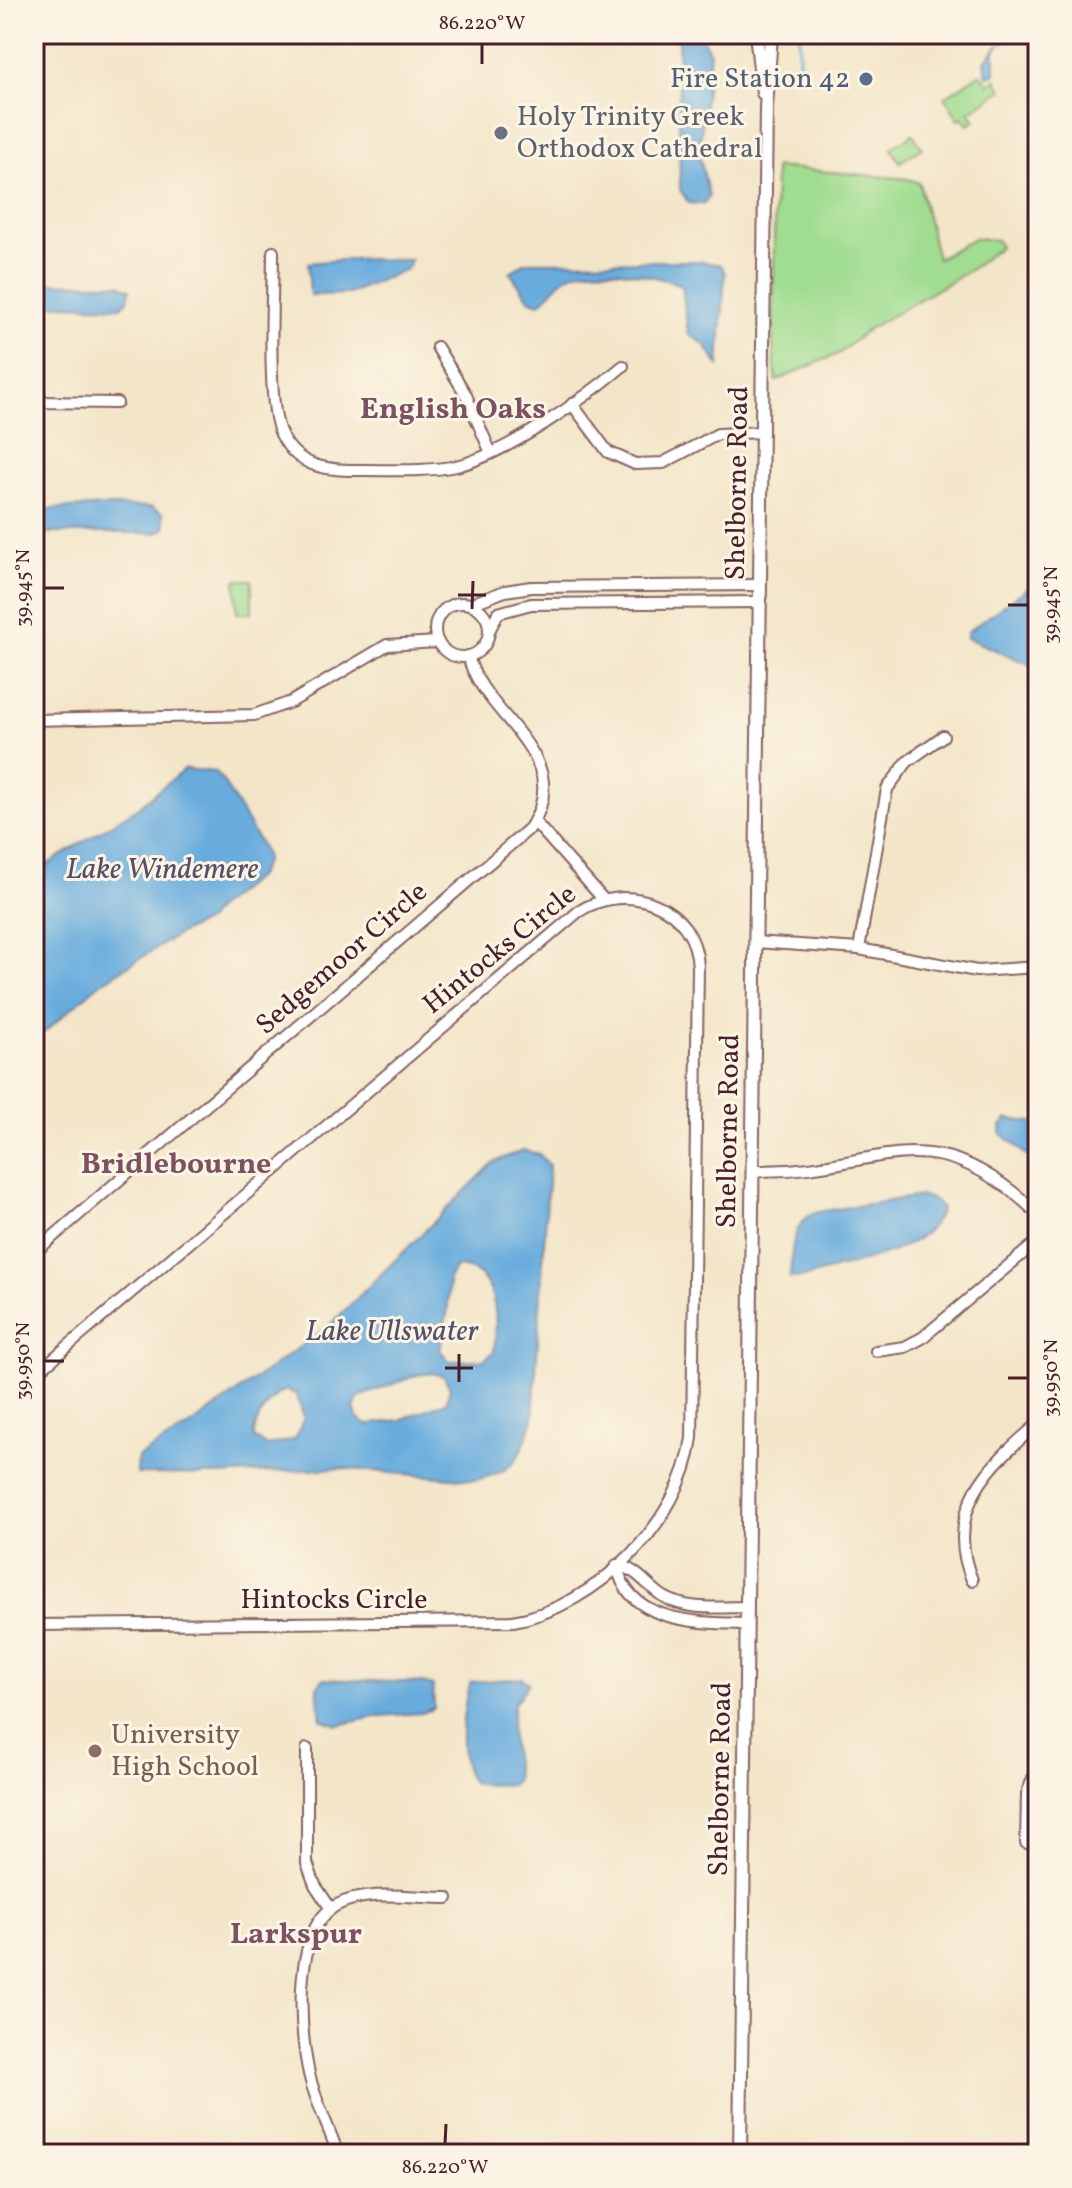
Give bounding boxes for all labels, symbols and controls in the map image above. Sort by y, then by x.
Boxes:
text: 86.220°W [439,10,525,38]
place label: Fire Station 42 [670,60,850,99]
marker: Fire Station 42 [857,70,875,88]
place label: Holy Trinity Greek Orthodox Cathedral [517,98,762,169]
marker: Holy Trinity Greek Orthodox Cathedral [492,124,510,142]
street label: Shelborne Road [717,385,759,581]
district label: English Oaks [360,389,546,431]
text: 39.945°N [10,549,38,627]
text: 39.945°N [1038,566,1066,644]
water label: Lake Windemere [66,849,258,891]
street label: Sedgemoor Circle [248,873,436,1045]
street label: Hintocks Circle [415,876,585,1024]
street label: Shelborne Road [708,1033,750,1229]
district label: Bridlebourne [81,1144,271,1186]
water label: Lake Ullswater [305,1311,479,1353]
text: 39.950°N [10,1322,38,1400]
text: 39.950°N [1038,1339,1066,1417]
street label: Hintocks Circle [240,1581,428,1620]
street label: Shelborne Road [700,1681,742,1877]
place label: University High School [111,1716,259,1787]
marker: University High School [86,1742,104,1760]
district label: Larkspur [230,1914,362,1956]
text: 86.220°W [402,2154,488,2182]

